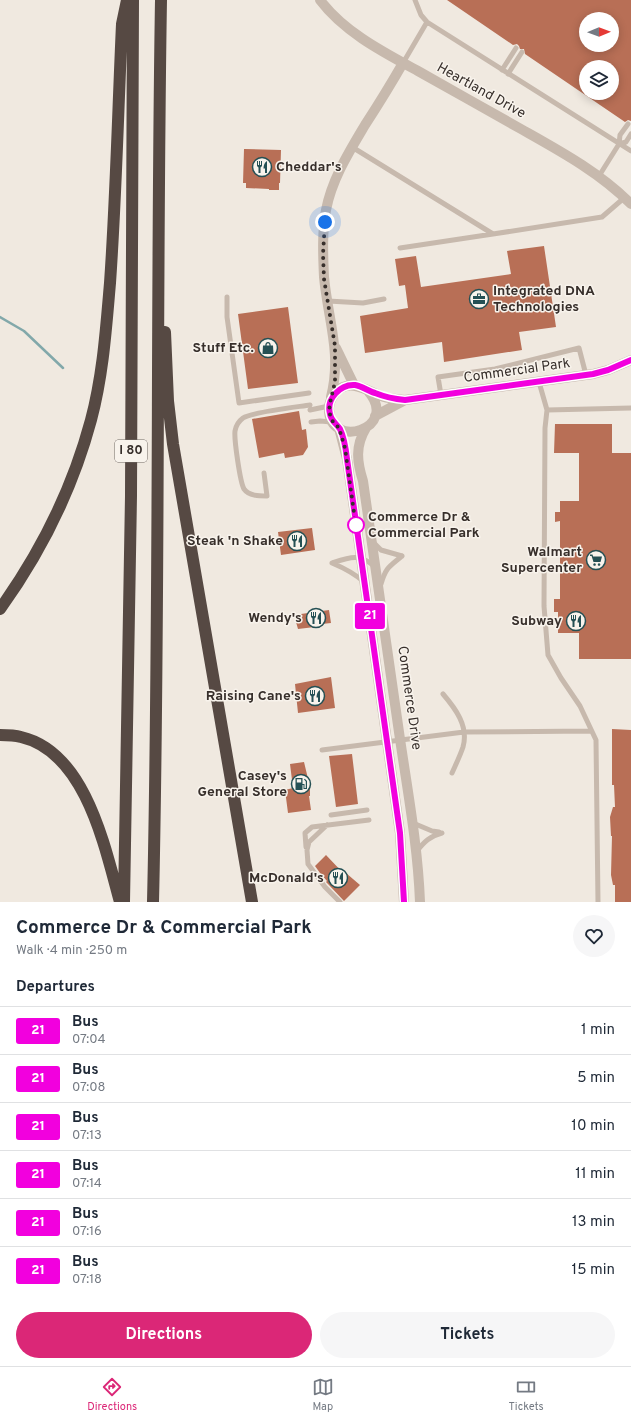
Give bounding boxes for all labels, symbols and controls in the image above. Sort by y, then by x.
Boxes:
north arrow [579,12,619,52]
map controls [579,12,619,100]
street label: Heartland Drive [434,60,528,122]
button: layers [579,60,619,100]
restaurant icon: Cheddar's [251,156,273,178]
place label: Cheddar's [276,159,342,176]
your location [315,212,335,232]
place label: Integrated DNA Technologies [493,283,595,316]
office icon: Integrated DNA Technologies [468,288,490,310]
shop icon: Stuff Etc. [257,337,279,359]
place label: Stuff Etc. [193,340,254,357]
street label: Commercial Park [463,355,571,387]
road number: I 80 [115,440,147,462]
place label: Commerce Dr & Commercial Park [368,509,480,542]
marker: Commerce Dr & Commercial Park [347,516,365,534]
restaurant icon: Steak 'n Shake [286,530,308,552]
place label: Steak 'n Shake [187,533,283,550]
place label: Walmart Supercenter [501,544,582,577]
supermarket icon: Walmart Supercenter [585,549,607,571]
line badge: 21 [352,603,388,629]
restaurant icon: Wendy's [305,607,327,629]
text: 21 [363,607,377,624]
place label: Wendy's [248,610,302,627]
restaurant icon: Subway [565,610,587,632]
place label: Subway [511,613,562,630]
street label: Commerce Drive [393,645,425,751]
restaurant icon: Raising Cane's [304,685,326,707]
place label: Raising Cane's [206,688,301,705]
place label: Casey's General Store [197,768,287,801]
fuel station icon: Casey's General Store [290,773,312,795]
restaurant icon: McDonald's [327,867,349,889]
place label: McDonald's [249,870,324,887]
button: heart [573,915,615,957]
text: Commerce Dr & Commercial Park [16,916,312,940]
text: Walk · 4 min · 250 m [16,943,127,959]
text: Departures [16,978,95,997]
text: Bus [72,1013,99,1032]
text: 1 min [581,1021,615,1040]
text: 21 [31,1022,45,1039]
text: 07:04 [72,1032,106,1048]
text: Bus [72,1061,99,1080]
text: 5 min [577,1069,615,1088]
text: 21 [31,1070,45,1087]
text: 07:08 [72,1080,105,1096]
text: Bus [72,1109,99,1128]
text: 10 min [571,1117,615,1136]
text: 21 [31,1118,45,1135]
text: 07:13 [72,1128,102,1144]
text: Bus [72,1157,99,1176]
text: 11 min [575,1165,615,1184]
text: 21 [31,1166,45,1183]
text: 07:14 [72,1176,102,1192]
text: Bus [72,1205,99,1224]
text: 13 min [572,1213,615,1232]
text: 21 [31,1214,45,1231]
text: 07:16 [72,1224,102,1240]
text: Bus [72,1253,99,1272]
text: 15 min [572,1261,615,1280]
text: 21 [31,1262,45,1279]
text: 07:18 [72,1272,102,1288]
button: Directions [16,1312,312,1358]
button: Tickets [320,1312,615,1358]
tab: Directions [87,1376,137,1414]
tab: Map [312,1376,334,1414]
tab: Tickets [508,1376,544,1414]

